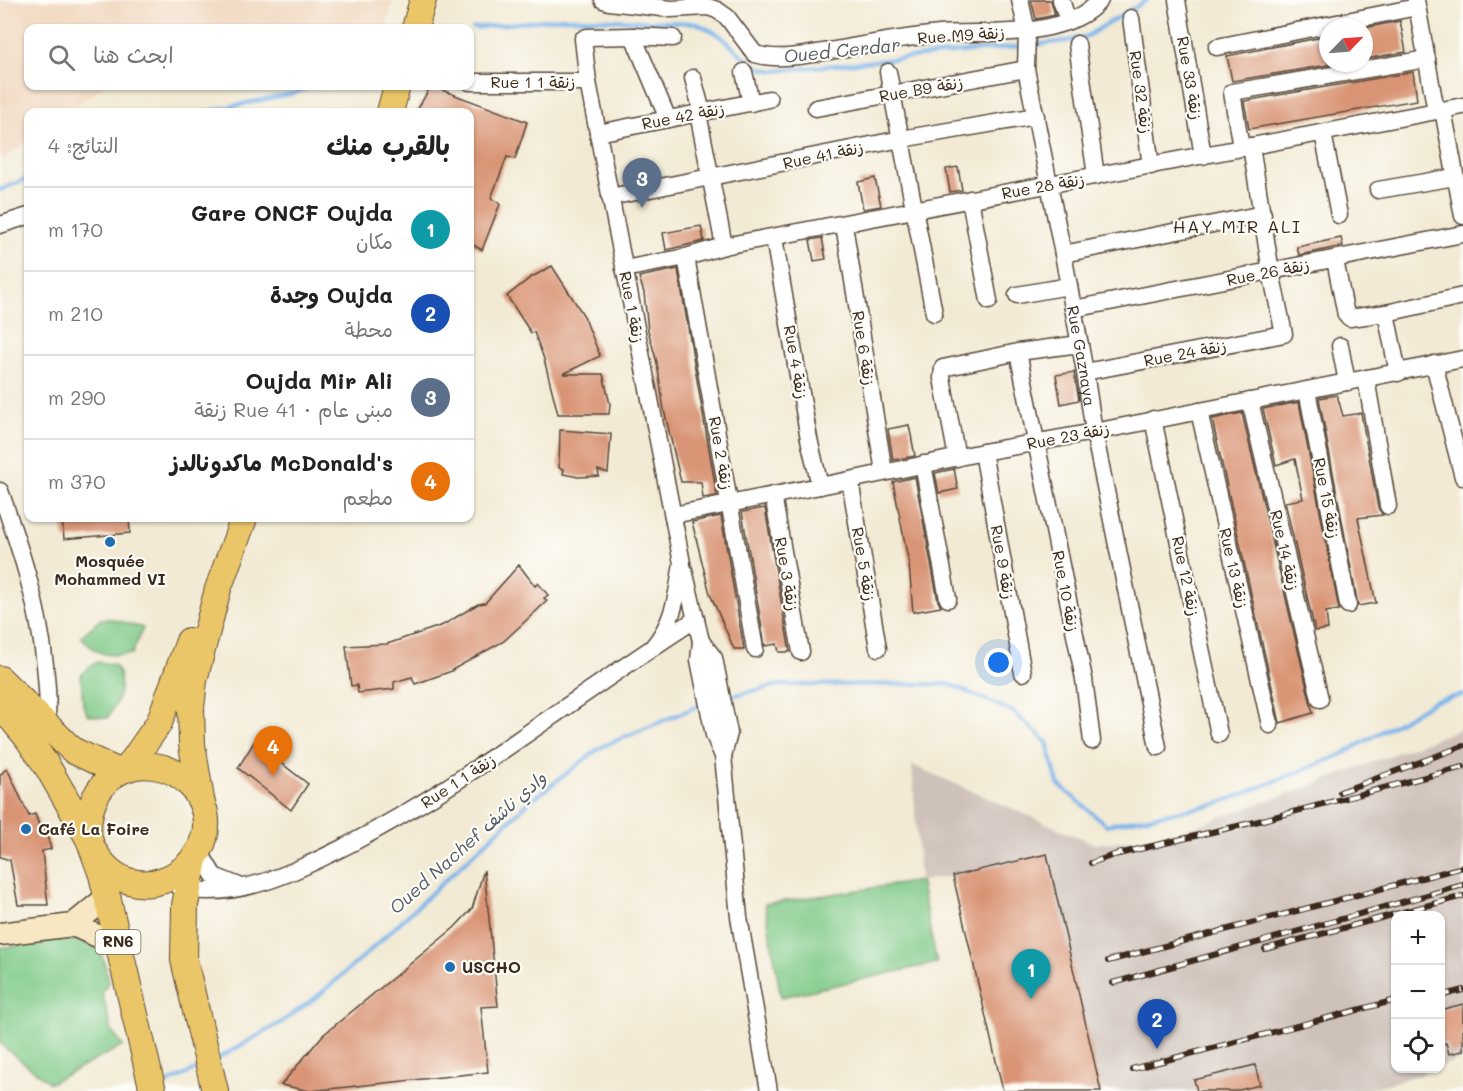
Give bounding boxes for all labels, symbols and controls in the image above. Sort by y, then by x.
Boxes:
north arrow [1319,18,1373,72]
street label: Rue M9 زنقة [917,21,1005,48]
search box [24,24,474,90]
water label: Oued Cerdar [782,32,901,68]
street label: Rue 33 زنقة [1173,35,1208,121]
text: ابحث هنا [93,40,174,69]
icon: search [45,41,78,74]
street label: Rue 32 زنقة [1125,49,1158,135]
street label: Rue 1 زنقة 1 [491,71,575,92]
street label: Rue B9 زنقة [877,71,964,106]
street label: Rue 42 زنقة [640,97,726,134]
text: بالقرب منك [327,128,450,162]
text: النتائج: 4 [48,132,119,158]
street label: Rue 41 زنقة [781,136,865,173]
pin: 3 [622,158,662,208]
street label: Rue 28 زنقة [1000,168,1086,203]
text: Gare ONCF Oujda [191,198,393,227]
district label: HAY MIR ALI [1173,214,1301,238]
text: 170 m [48,216,103,242]
text: 1 [426,216,435,242]
text: مكان [356,228,393,254]
street label: Rue 26 زنقة [1225,253,1311,290]
street label: Rue زنقة 1 [615,269,650,345]
text: Oujda وجدة [270,280,393,309]
text: 210 m [48,300,103,326]
text: 2 [425,300,436,326]
street label: Rue Gaznaya [1063,304,1101,408]
street label: Rue 6 زنقة [848,309,881,387]
text: محطة [345,316,393,342]
street label: Rue 4 زنقة [780,323,813,401]
street label: Rue 24 زنقة [1142,334,1228,371]
text: Oujda Mir Ali [246,366,393,395]
text: 290 m [48,384,106,410]
text: 3 [425,384,437,410]
text: مبنى عام · Rue 41 زنقة [194,396,393,422]
street label: Rue 2 زنقة [705,414,738,491]
street label: Rue 23 زنقة [1025,417,1111,454]
text: McDonald's ماكدونالدز [170,448,393,477]
street label: Rue 15 زنقة [1309,456,1346,540]
text: 370 m [48,468,106,494]
text: 4 [424,468,437,494]
text: مطعم [342,484,393,510]
street label: Rue 14 زنقة [1266,508,1305,592]
street label: Rue 9 زنقة [987,523,1020,601]
street label: Rue 5 زنقة [848,525,881,603]
street label: Rue 13 زنقة [1215,526,1254,610]
street label: Rue 12 زنقة [1168,534,1205,618]
marker: Mosquée Mohammed VI [103,535,117,549]
street label: Rue 3 زنقة [771,535,804,613]
street label: Rue 10 زنقة [1048,548,1085,633]
place label: Mosquée Mohammed VI [54,550,166,589]
your location [984,648,1013,677]
pin: 4 [254,726,292,776]
street label: Rue 1 زنقة 1 [416,749,499,812]
water label: Oued Nachef وادي ناشف [384,765,553,921]
place label: Café La Foire [38,818,149,839]
marker: Café La Foire [19,822,33,836]
map controls [1391,911,1445,1073]
button: + [1391,911,1445,965]
road number: RN6 [96,930,140,954]
pin: 1 [1012,950,1050,999]
place label: USCHO [462,956,521,977]
marker: USCHO [443,960,457,974]
button: − [1391,965,1445,1019]
pin: 2 [1138,1000,1176,1049]
button: locate [1391,1019,1445,1073]

